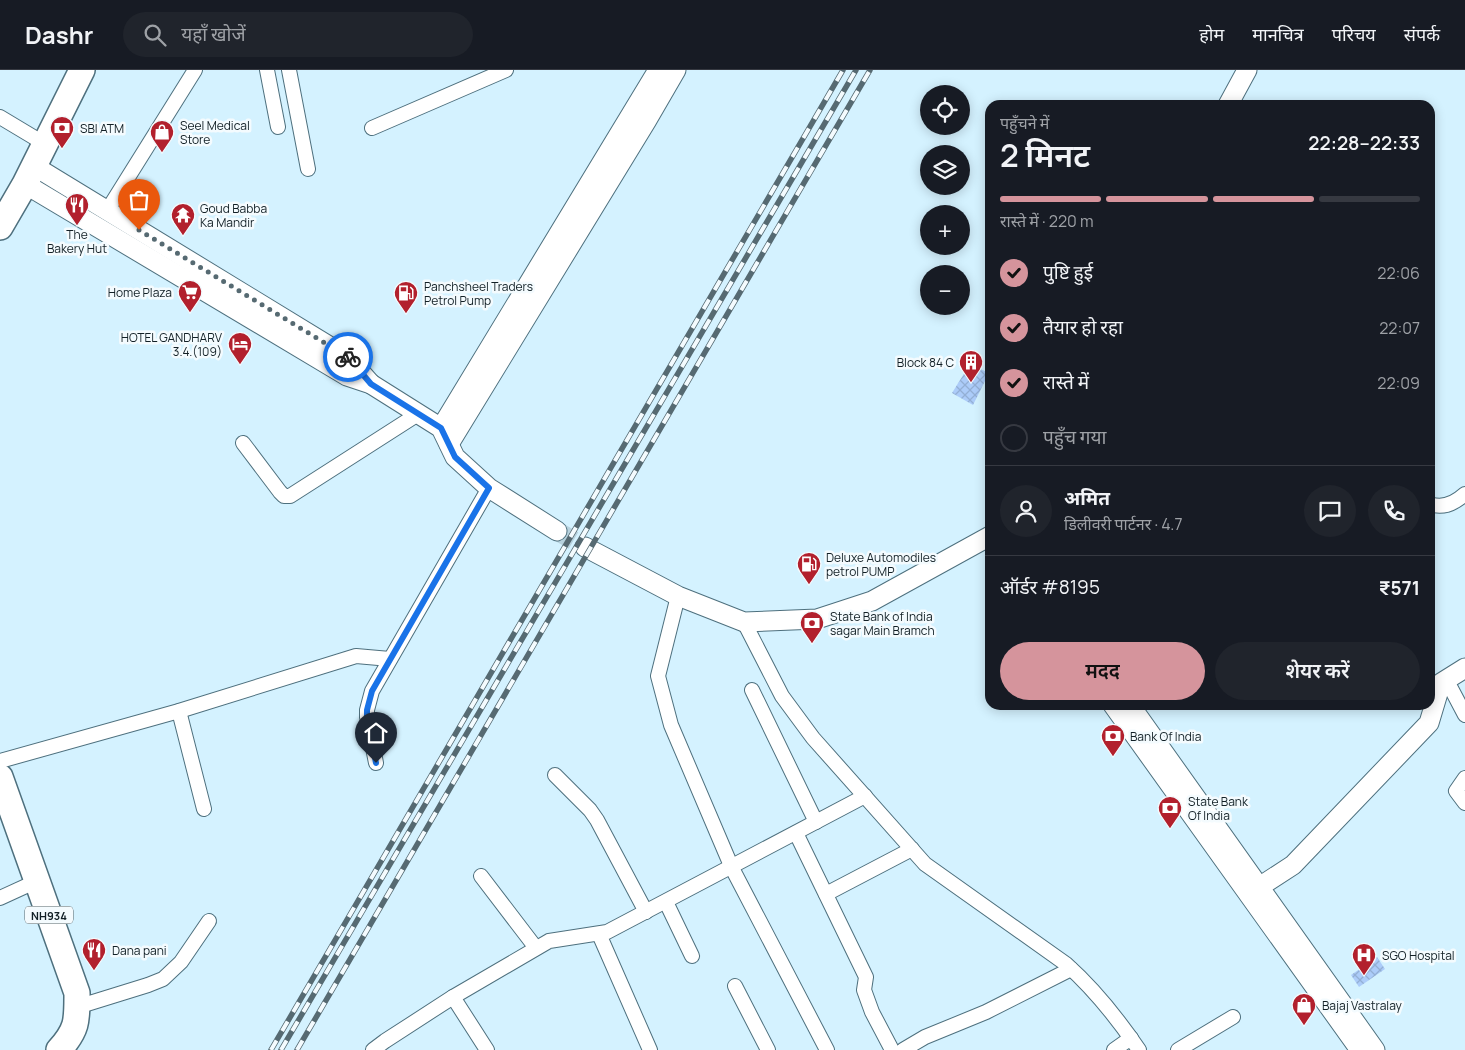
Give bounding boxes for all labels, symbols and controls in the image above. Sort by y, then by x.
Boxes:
search box [123,12,473,57]
text: Dashr [25,18,93,51]
icon: search [141,21,169,49]
text: यहाँ खोजें [181,21,246,47]
text: होम [1199,22,1224,46]
text: मानचित्र [1252,22,1304,46]
text: परिचय [1332,22,1376,46]
text: संपर्क [1404,22,1440,46]
map controls [920,85,970,315]
button: locate [920,85,970,135]
text: पहुँचने में [1000,112,1049,134]
bank icon: SBI ATM [49,115,75,149]
place label: Seel Medical Store [180,117,250,148]
shop icon: Seel Medical Store [149,119,175,153]
place label: SBI ATM [80,120,124,137]
text: 22:28–22:33 [1308,130,1420,156]
text: 2 मिनट [1000,133,1090,177]
button: layers [920,145,970,195]
pin [118,179,160,230]
icon: bag [125,186,153,214]
restaurant icon: The Bakery Hut [64,192,90,226]
place label: Goud Babba Ka Mandir [200,200,267,231]
temple icon: Goud Babba Ka Mandir [170,202,196,236]
button: + [920,205,970,255]
text: रास्ते में · 220 m [1000,210,1094,232]
place label: The Bakery Hut [47,226,107,257]
icon: check [1000,259,1028,287]
text: पुष्टि हुई [1043,259,1093,285]
text: 22:06 [1377,262,1420,284]
button: − [920,265,970,315]
place label: Panchsheel Traders Petrol Pump [424,278,533,309]
supermarket icon: Home Plaza [177,279,203,313]
fuel station icon: Panchsheel Traders Petrol Pump [393,280,419,314]
place label: Home Plaza [108,284,172,301]
icon: check [1000,314,1028,342]
text: तैयार हो रहा [1043,314,1123,340]
text: 22:07 [1379,317,1420,339]
place label: HOTEL GANDHARV 3.4.(109) [121,329,223,360]
hotel icon: HOTEL GANDHARV 3.4.(109) [227,331,253,365]
courier [323,332,373,382]
icon: bike [334,343,362,371]
building icon: Block 84 C [958,349,984,383]
place label: Block 84 C [897,354,954,371]
icon: check [1000,369,1028,397]
text: रास्ते में [1043,369,1089,395]
text: 22:09 [1377,372,1420,394]
text: पहुँच गया [1043,424,1106,450]
button: person [1000,485,1052,537]
text: अमित [1064,485,1110,511]
button: chat [1304,485,1356,537]
button: phone [1368,485,1420,537]
text: डिलीवरी पार्टनर · 4.7 [1064,513,1182,535]
place label: Deluxe Automodiles petrol PUMP [826,549,936,580]
fuel station icon: Deluxe Automodiles petrol PUMP [796,551,822,585]
text: ऑर्डर #8195 [1000,574,1100,600]
text: ₹571 [1379,575,1420,601]
place label: State Bank of India sagar Main Bramch [830,608,935,639]
bank icon: State Bank of India sagar Main Bramch [799,610,825,644]
button: मदद [1000,642,1205,700]
button: शेयर करें [1215,642,1420,700]
pin [355,712,397,763]
icon: home [362,719,390,747]
bank icon: Bank Of India [1100,723,1126,757]
place label: Bank Of India [1130,728,1201,745]
place label: State Bank Of India [1188,793,1249,824]
bank icon: State Bank Of India [1157,795,1183,829]
road number: NH934 [25,906,73,924]
restaurant icon: Dana pani [81,937,107,971]
place label: Dana pani [112,942,167,959]
hospital icon: SGO Hospital [1351,942,1377,976]
place label: SGO Hospital [1382,947,1455,964]
shop icon: Bajaj Vastralay [1291,992,1317,1026]
place label: Bajaj Vastralay [1322,997,1402,1014]

